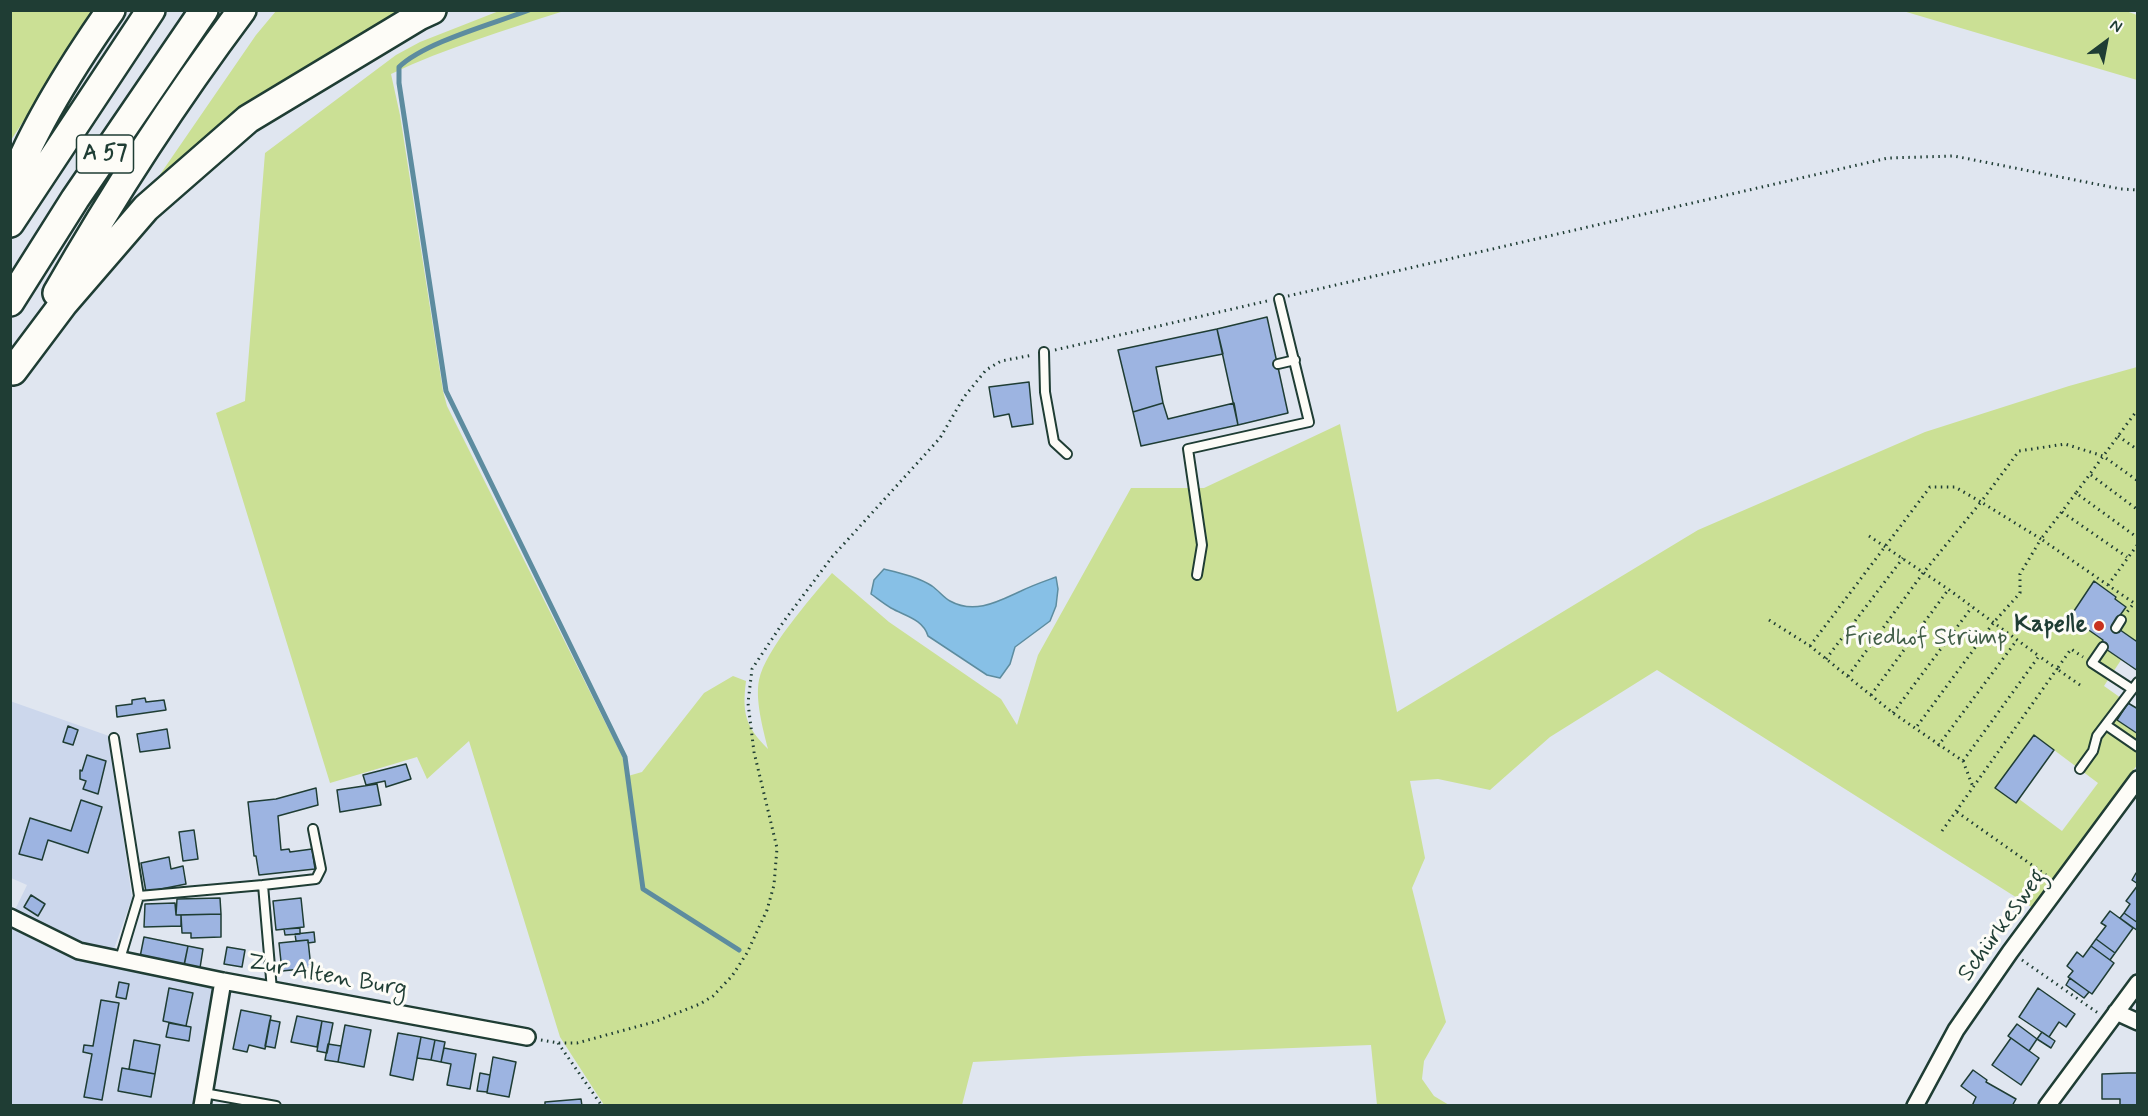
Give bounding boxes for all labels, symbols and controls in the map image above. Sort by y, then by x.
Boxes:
north arrow [2076,12,2136,72]
text: N [2106,15,2126,38]
road number: A 57 [76,135,134,173]
place label: Kapelle [2014,612,2087,640]
marker: Kapelle [2092,619,2106,633]
park label: Friedhof Strümp [1844,625,2008,653]
street label: Schürkesweg [1953,864,2053,988]
street label: Zur Alten Burg [245,949,409,1005]

